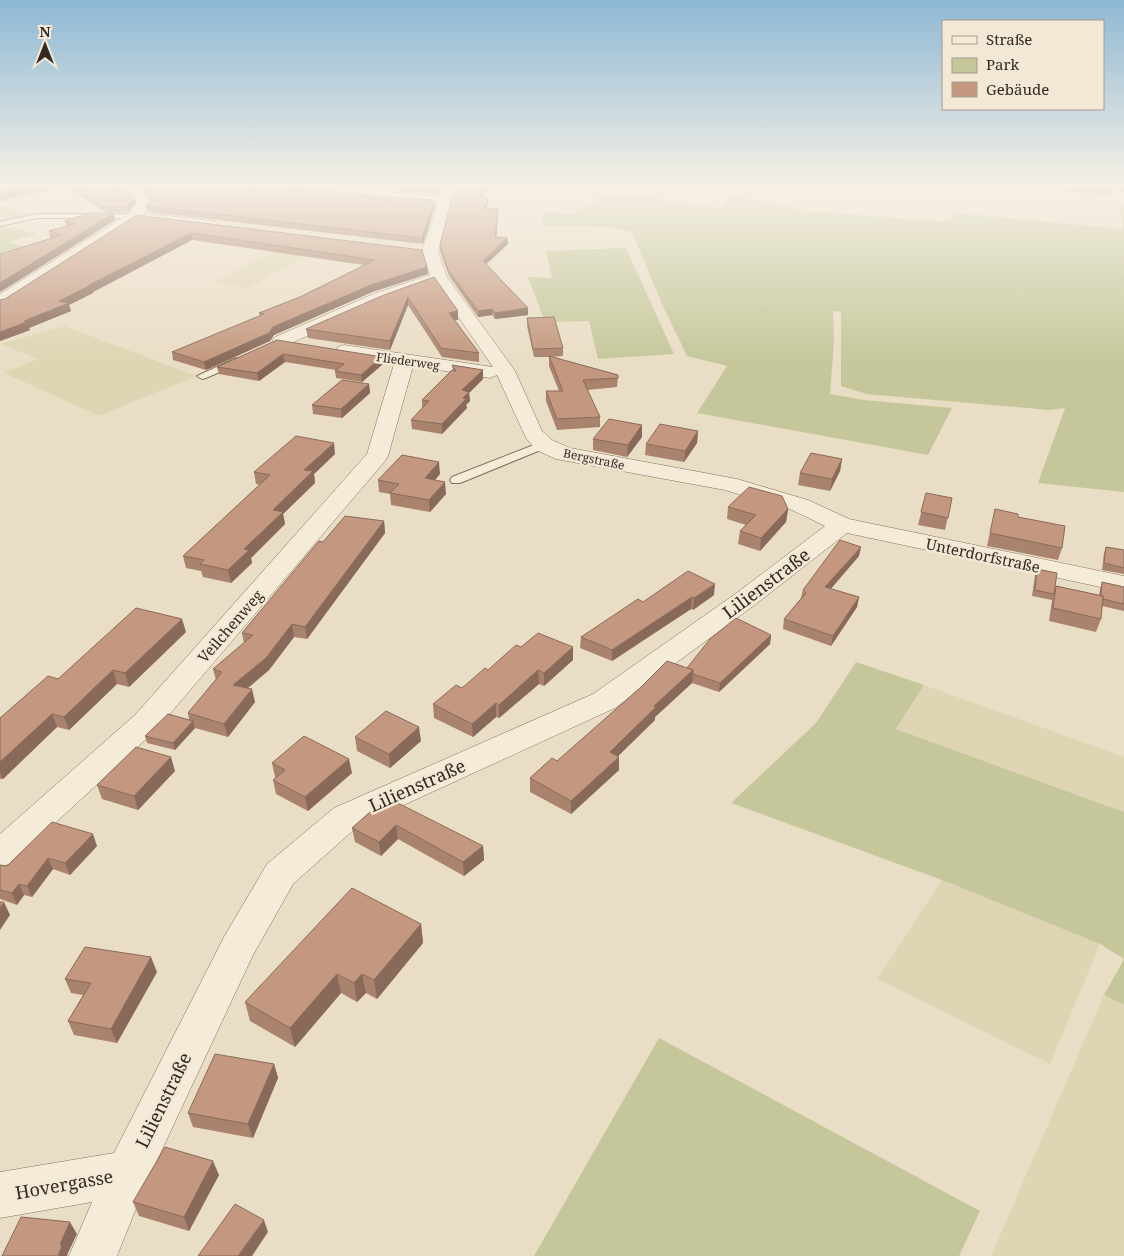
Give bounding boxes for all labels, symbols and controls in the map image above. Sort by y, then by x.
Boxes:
north arrow [20,20,70,70]
legend [942,20,1104,110]
text: N [39,22,51,41]
text: Straße [986,29,1032,49]
text: Park [986,54,1020,74]
text: Gebäude [986,79,1049,99]
street label: Fliederweg [375,348,441,374]
street label: Bergstraße [562,444,626,474]
street label: Unterdorfstraße [924,533,1042,577]
street label: Lilienstraße [717,542,815,624]
street label: Veilchenweg [193,585,267,667]
street label: Lilienstraße [365,753,469,817]
street label: Lilienstraße [130,1048,196,1152]
street label: Hovergasse [13,1164,115,1204]

